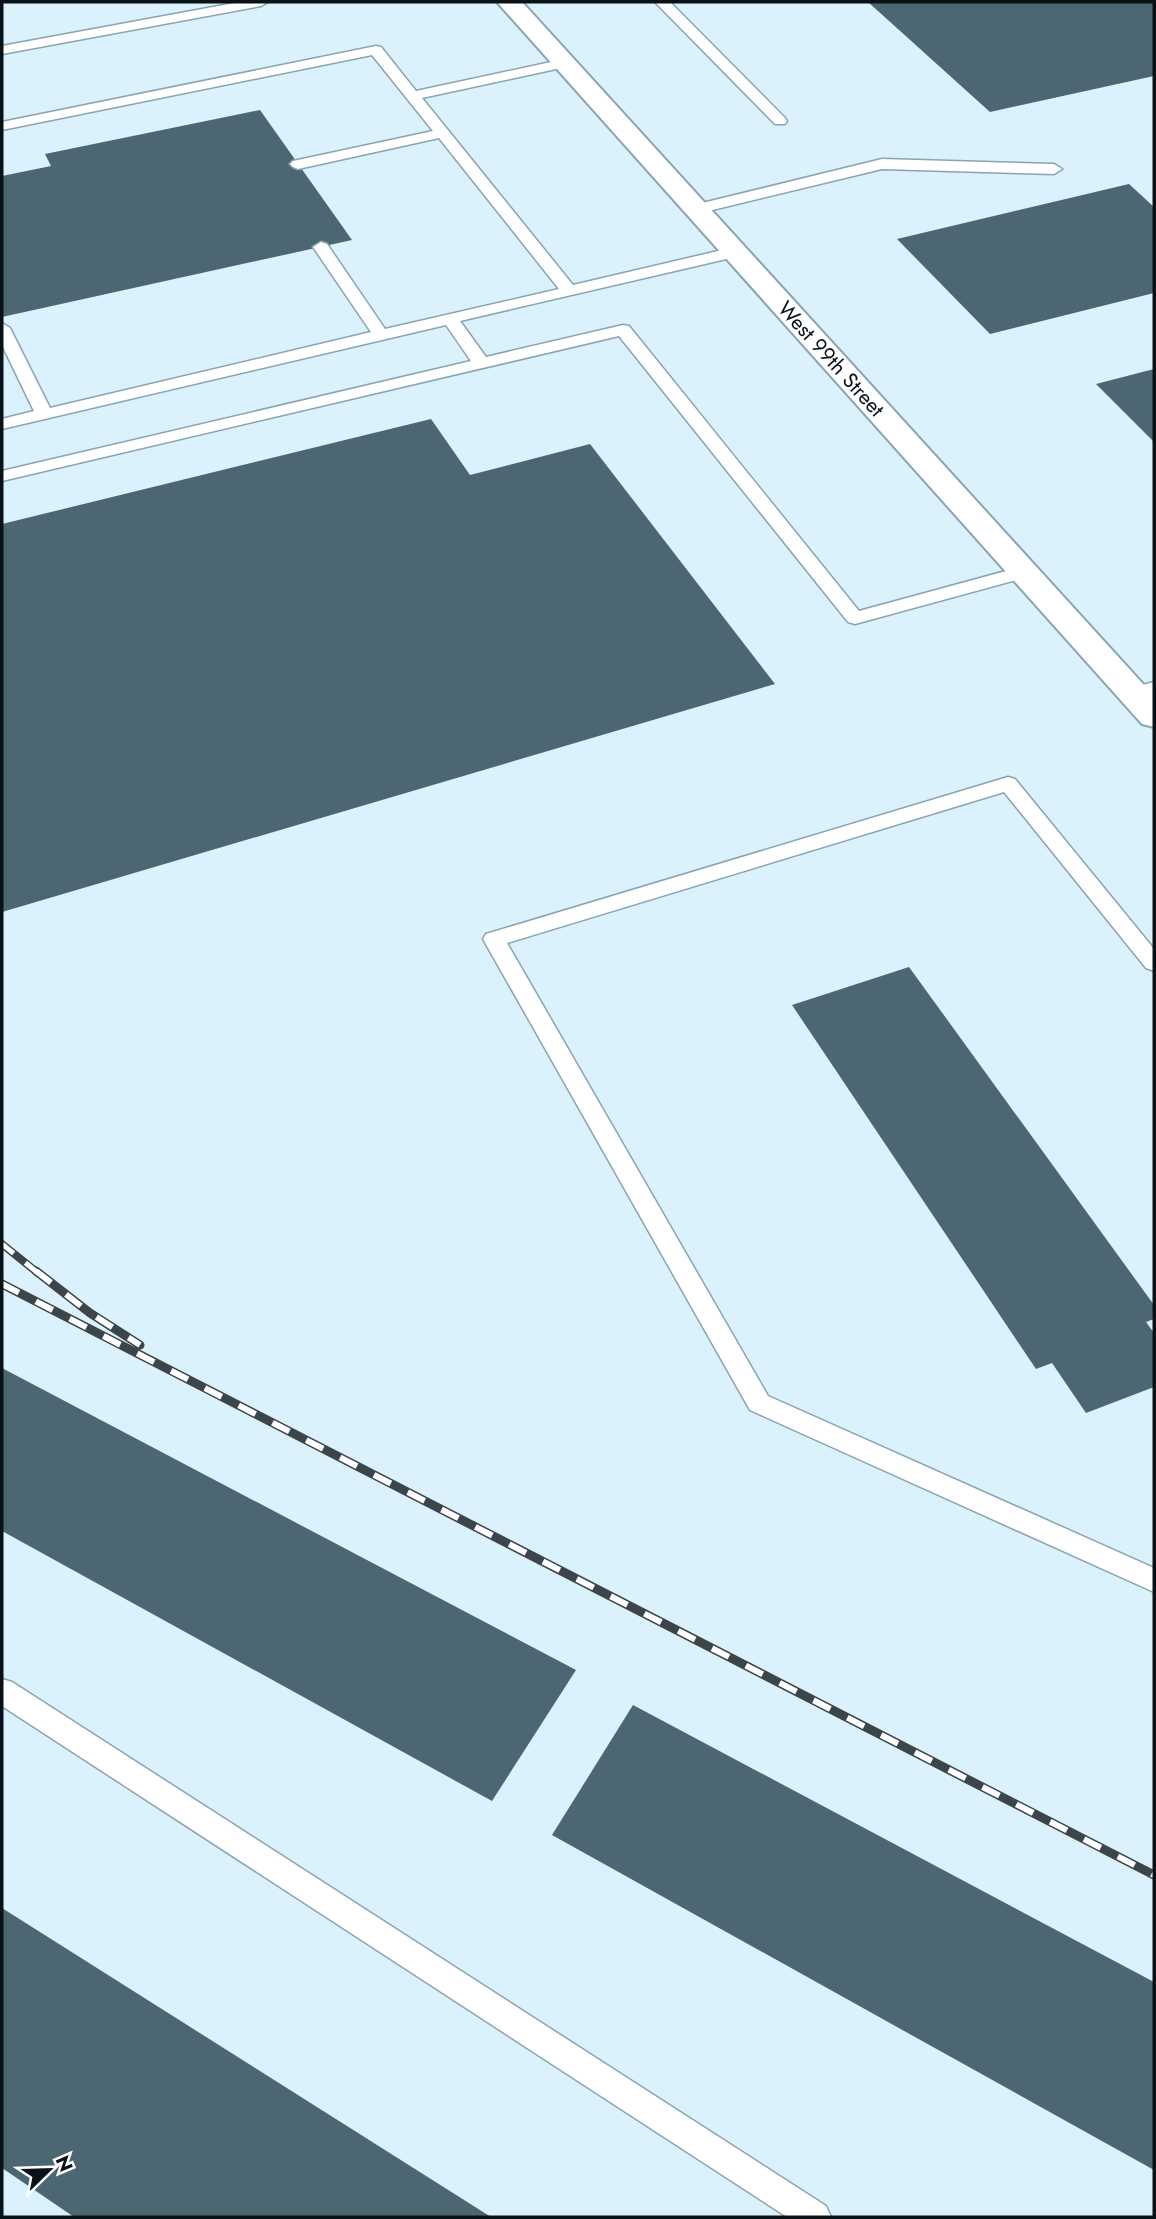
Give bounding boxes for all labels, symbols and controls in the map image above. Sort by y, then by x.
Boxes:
street label: West 99th Street [771,295,891,423]
north arrow [14,2135,84,2205]
text: N [49,2151,80,2176]

